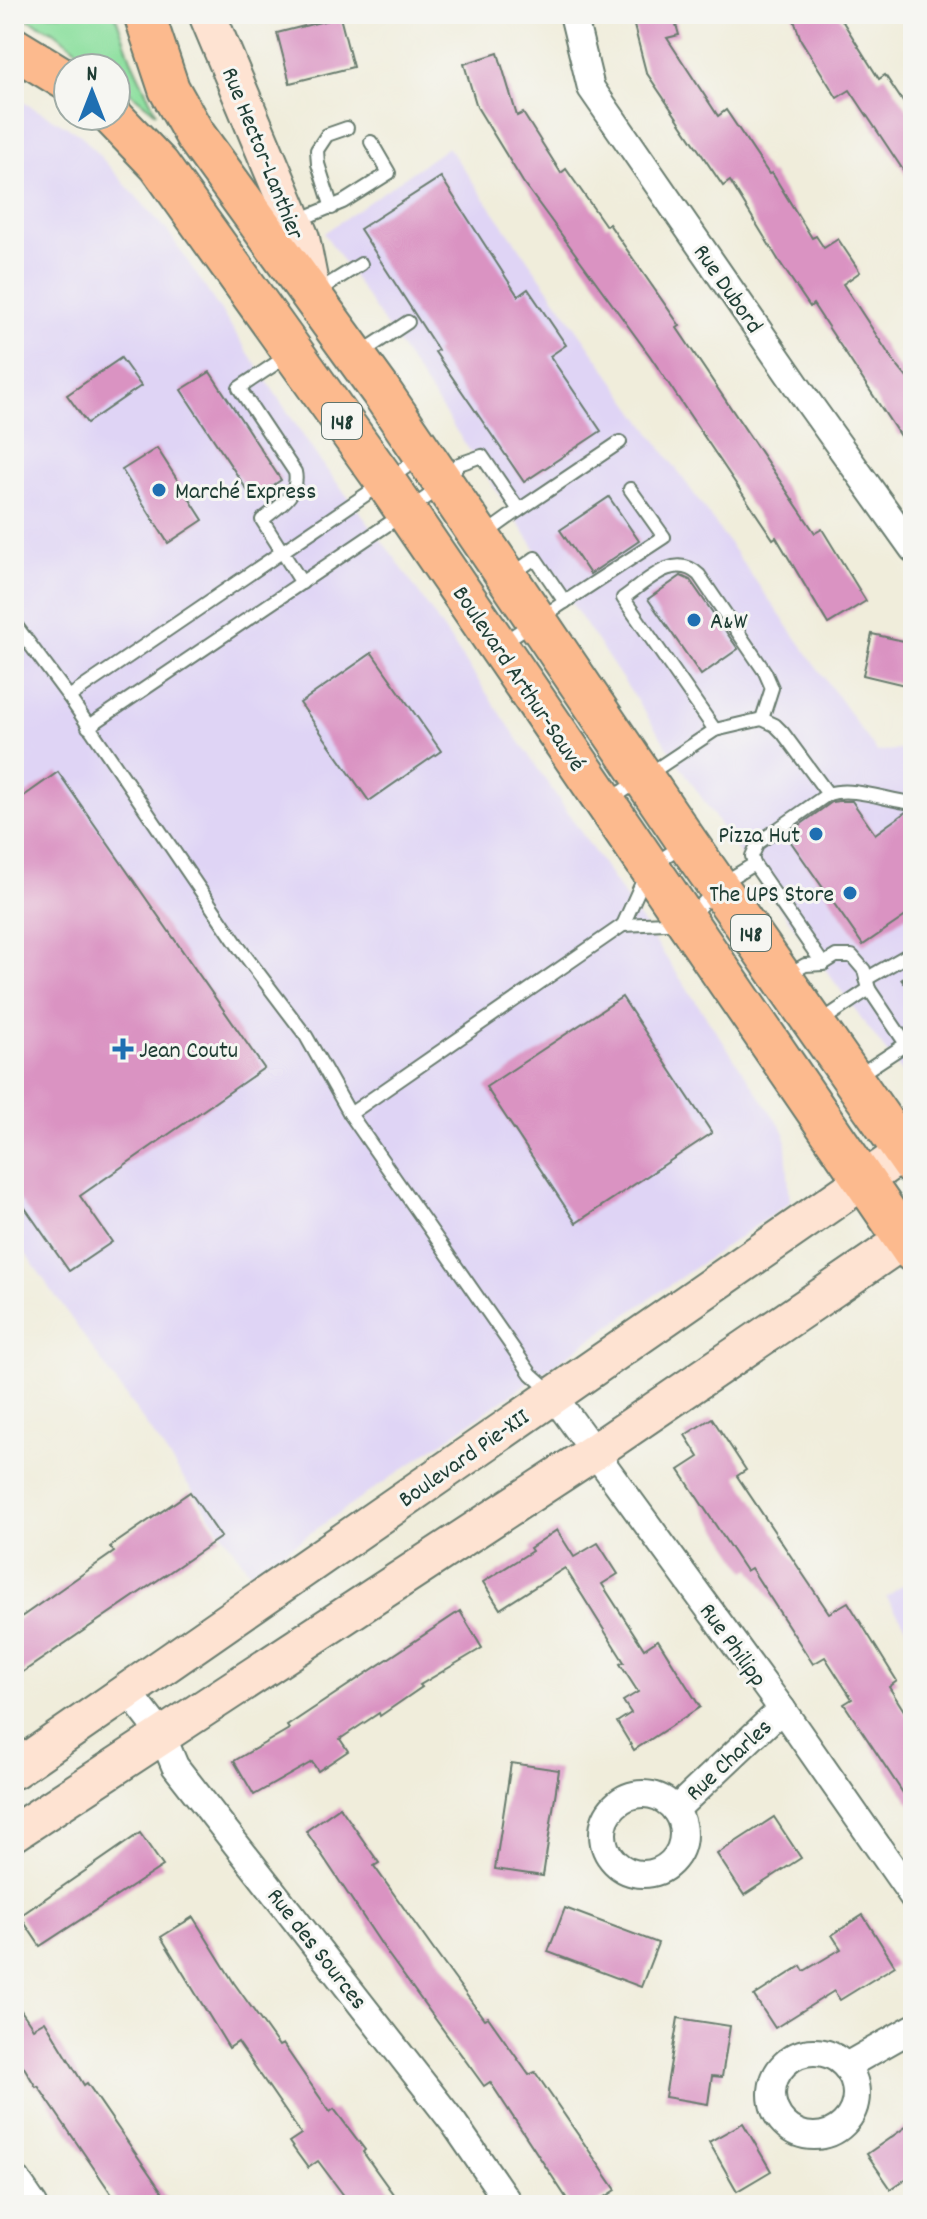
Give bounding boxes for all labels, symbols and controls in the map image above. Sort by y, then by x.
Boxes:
north arrow [52,52,132,132]
text: N [87,60,98,91]
street label: Rue Hector-Lanthier [211,63,311,245]
street label: Rue Dubord [683,238,770,341]
road number: 148 [322,403,362,439]
place label: Marché Express [175,476,316,510]
marker: Marché Express [150,481,168,499]
street label: Boulevard Arthur-Sauvé [443,580,592,779]
place label: A&W [710,606,748,640]
marker: A&W [685,611,703,629]
place label: Pizza Hut [718,820,800,854]
marker: Pizza Hut [807,825,825,843]
place label: The UPS Store [709,879,834,913]
marker: The UPS Store [841,884,859,902]
road number: 148 [731,915,771,951]
place label: Jean Coutu [139,1035,238,1069]
marker: Jean Coutu [114,1040,132,1058]
street label: Boulevard Pie-XII [392,1401,538,1517]
street label: Rue Philipp [689,1597,774,1695]
street label: Rue Charles [679,1712,781,1810]
street label: Rue des Sources [257,1882,374,2018]

